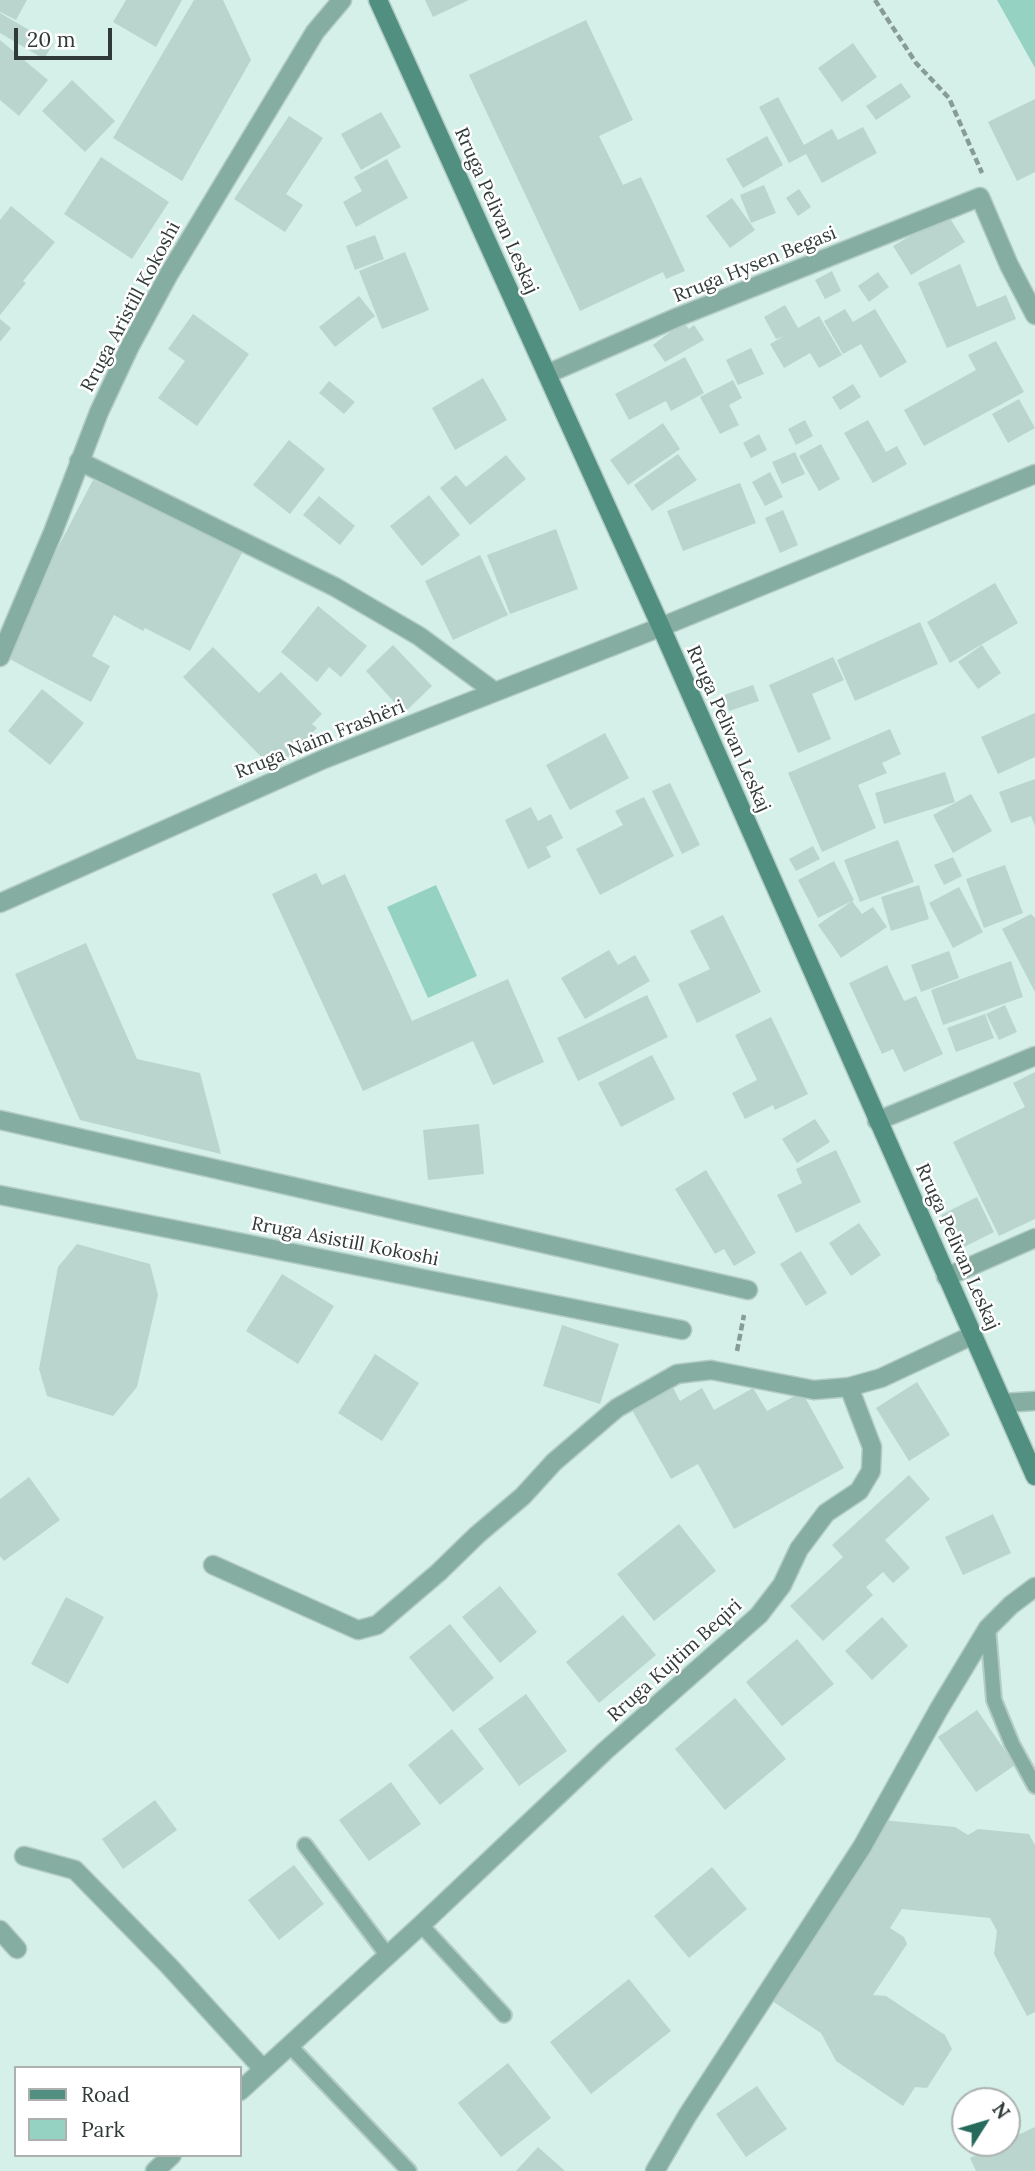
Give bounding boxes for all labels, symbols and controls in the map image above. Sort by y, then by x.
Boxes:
scale bar [18,14,116,58]
text: 20 m [27,26,76,53]
street label: Rruga Pelivan Leskaj [449,124,543,298]
street label: Rruga Aristill Kokoshi [76,218,186,396]
street label: Rruga Hysen Begasi [670,222,840,308]
street label: Rruga Pelivan Leskaj [681,642,775,816]
street label: Rruga Naim Frashëri [232,696,408,784]
street label: Rruga Pelivan Leskaj [910,1160,1004,1334]
street label: Rruga Asistill Kokoshi [249,1213,441,1271]
street label: Rruga Kujtim Beqiri [603,1595,747,1727]
legend [14,2066,242,2157]
text: Road [81,2081,130,2108]
north arrow [951,2087,1021,2157]
text: N [987,2097,1015,2124]
text: Park [81,2116,125,2143]

